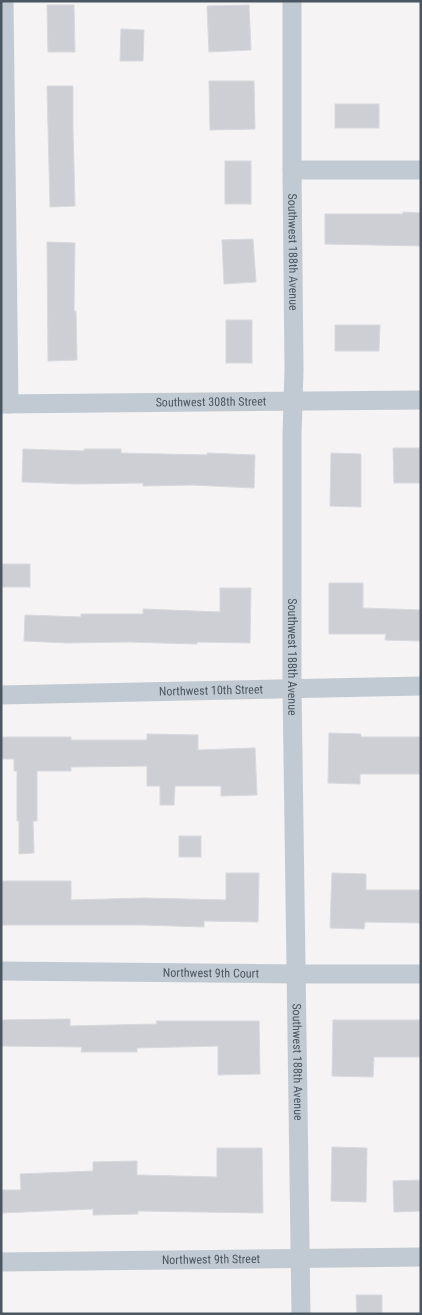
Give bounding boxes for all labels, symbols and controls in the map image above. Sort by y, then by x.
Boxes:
street label: Southwest 188th Avenue [285,193,300,311]
street label: Southwest 308th Street [156,394,267,410]
street label: Southwest 188th Avenue [285,598,299,716]
street label: Northwest 10th Street [159,682,264,699]
street label: Northwest 9th Court [163,966,260,981]
street label: Southwest 188th Avenue [290,1003,305,1121]
street label: Northwest 9th Street [162,1252,261,1267]

